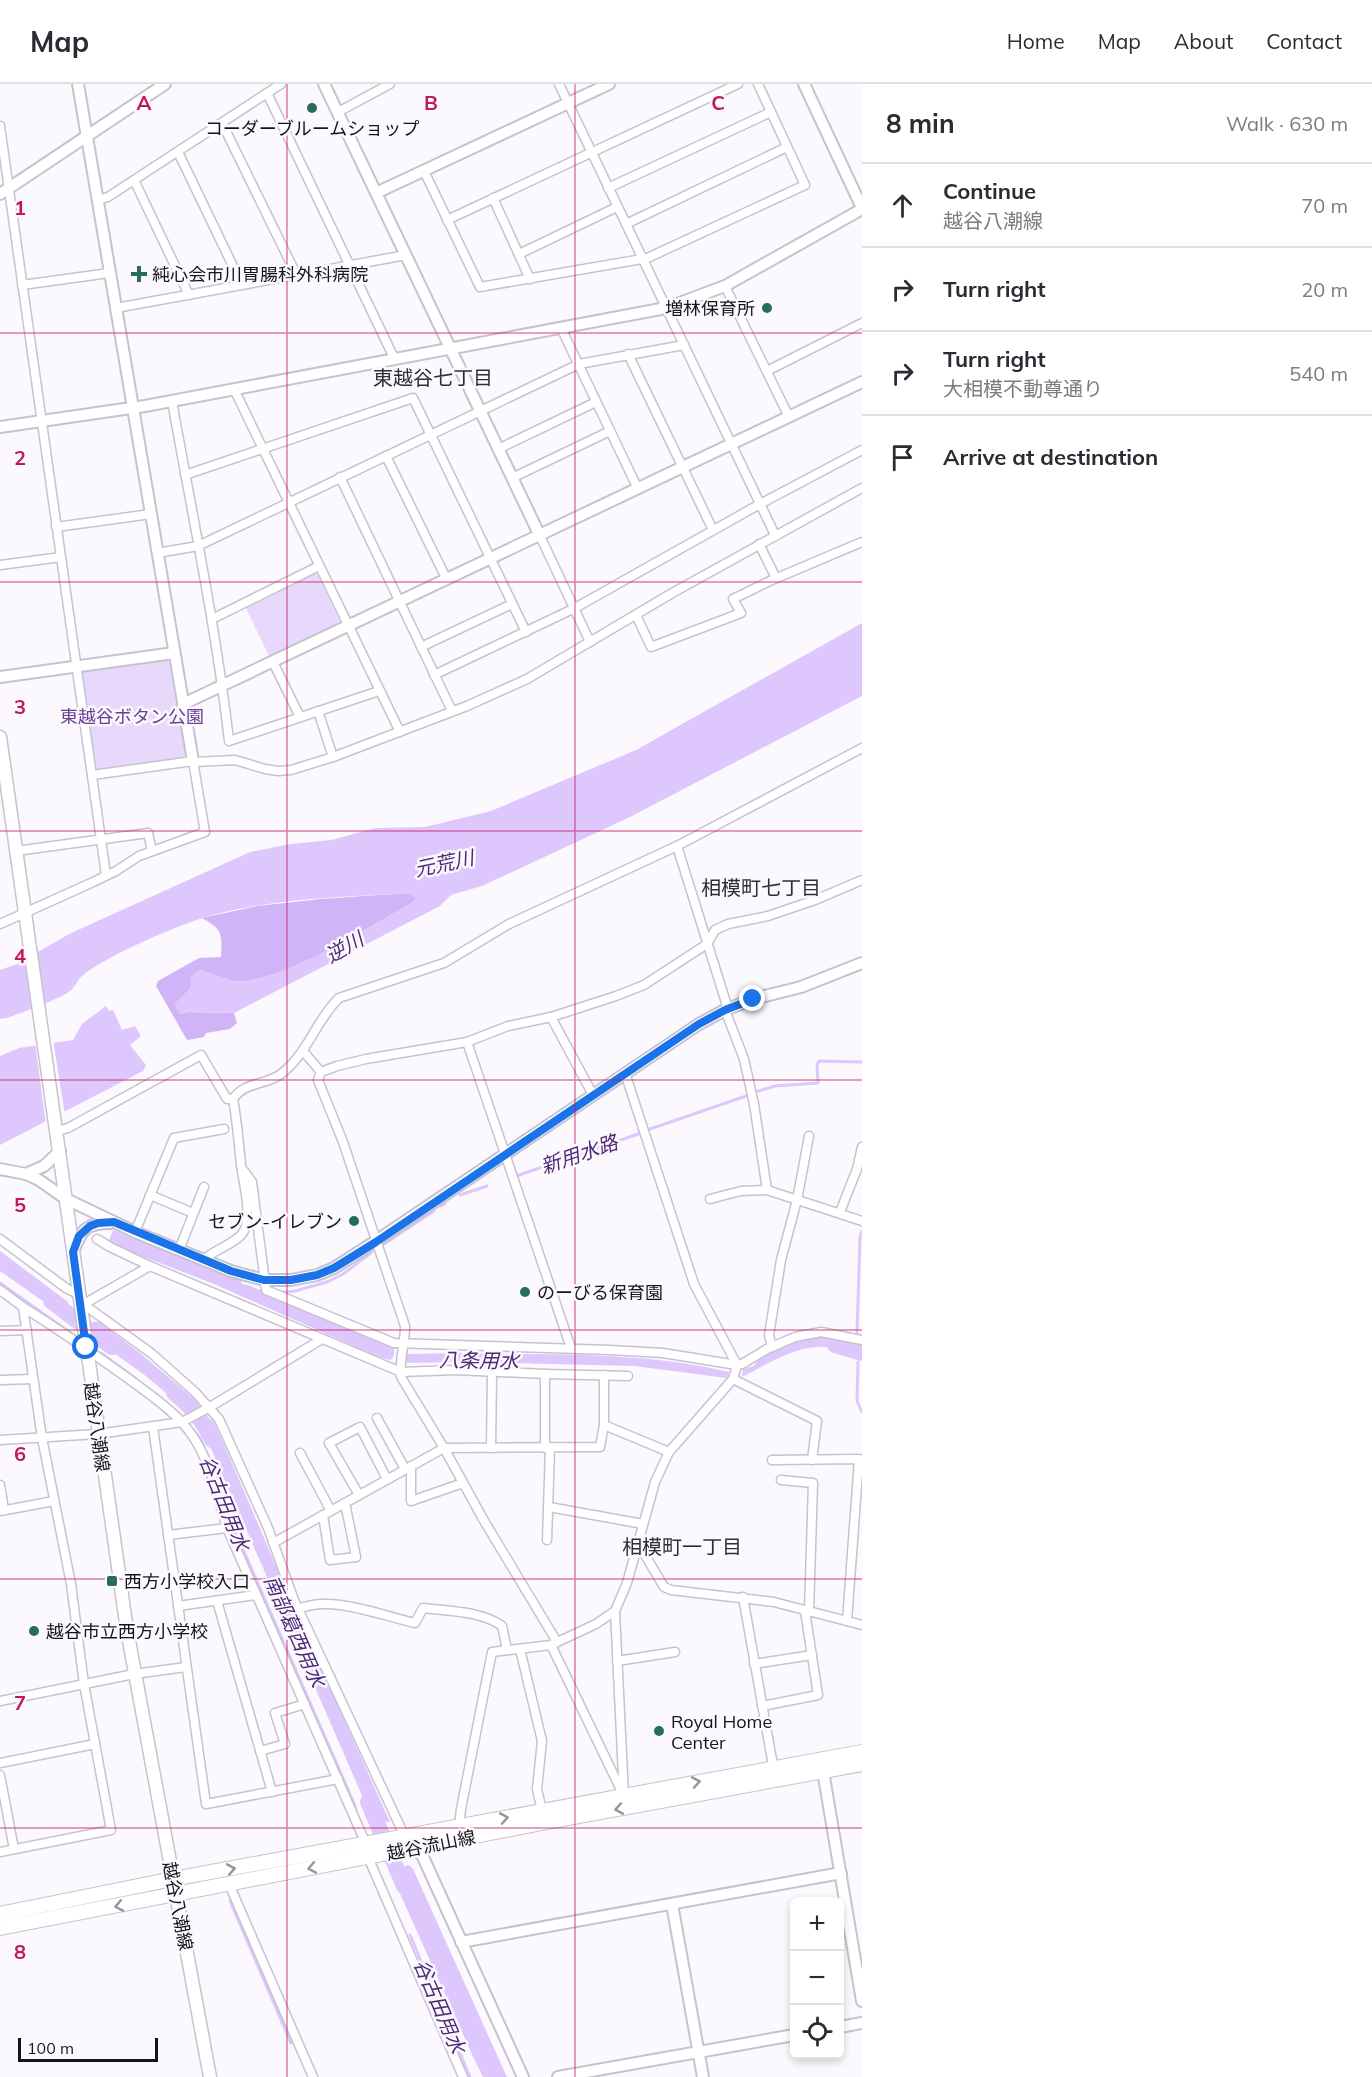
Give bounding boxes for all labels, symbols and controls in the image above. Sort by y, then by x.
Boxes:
text: Map [30,24,89,59]
text: Home [1007,28,1065,54]
text: Map [1098,28,1141,54]
text: About [1174,28,1233,54]
text: Contact [1266,28,1342,54]
text: A [137,90,152,115]
text: B [424,90,438,115]
text: C [711,90,725,115]
marker: コーダーブルームショップ [305,101,319,115]
text: 8 min [886,107,955,140]
text: Walk · 630 m [1226,111,1348,136]
place label: コーダーブルームショップ [205,117,419,140]
text: Continue [943,177,1036,205]
icon: ahead [886,189,919,222]
text: 70 m [1301,193,1348,218]
text: 1 [14,195,26,220]
text: 越谷八潮線 [943,208,1043,233]
place label: 純心会市川胃腸科外科病院 [152,263,368,286]
marker: 純心会市川胃腸科外科病院 [130,265,148,283]
icon: right [886,273,919,306]
text: Turn right [943,275,1046,303]
text: 20 m [1301,277,1348,302]
place label: 増林保育所 [665,297,755,320]
marker: 増林保育所 [760,301,774,315]
text: Turn right [943,345,1046,373]
icon: right [886,357,919,390]
text: 540 m [1289,361,1348,386]
district label: 東越谷七丁目 [373,365,493,390]
text: 大相模不動尊通り [943,376,1103,401]
icon: arrive [886,441,919,474]
text: Arrive at destination [943,443,1158,471]
text: 2 [14,445,26,470]
text: 3 [14,694,26,719]
park label: 東越谷ボタン公園 [60,705,204,728]
water label: 元荒川 [412,844,478,881]
district label: 相模町七丁目 [701,875,821,900]
water label: 逆川 [320,925,369,968]
text: 4 [14,943,26,968]
route end [739,985,765,1011]
water label: 新用水路 [537,1129,623,1179]
text: 5 [14,1192,26,1217]
place label: セブン-イレブン [208,1210,342,1233]
marker: セブン-イレブン [347,1214,361,1228]
place label: のーびる保育園 [537,1281,663,1304]
marker: のーびる保育園 [518,1285,532,1299]
route start [72,1333,98,1359]
water label: 八条用水 [439,1347,521,1373]
street label: 越谷八潮線 [79,1381,115,1473]
text: 6 [14,1441,26,1466]
water label: 谷古田用水 [195,1452,256,1556]
district label: 相模町一丁目 [622,1534,742,1559]
place label: 西方小学校入口 [124,1570,250,1593]
water label: 南部葛西用水 [259,1571,332,1693]
marker: 西方小学校入口 [105,1574,119,1588]
place label: 越谷市立西方小学校 [46,1620,208,1643]
marker: 越谷市立西方小学校 [27,1624,41,1638]
text: 7 [14,1690,26,1715]
place label: Royal Home Center [671,1710,772,1754]
marker: Royal Home Center [652,1724,666,1738]
one-way arrow [691,1777,700,1789]
one-way arrow [614,1802,624,1815]
one-way arrow [499,1812,509,1825]
street label: 越谷流山線 [385,1825,477,1865]
street label: 越谷八潮線 [158,1860,198,1952]
one-way arrow [307,1861,317,1874]
one-way arrow [226,1863,236,1876]
map controls [790,1897,844,2059]
button: + [790,1897,844,1951]
one-way arrow [114,1899,124,1912]
text: 8 [14,1939,26,1964]
button: − [790,1951,844,2005]
water label: 谷古田用水 [409,1955,472,2059]
button: locate [790,2005,844,2059]
scale bar [18,2035,158,2062]
text: 100 m [27,2038,74,2058]

